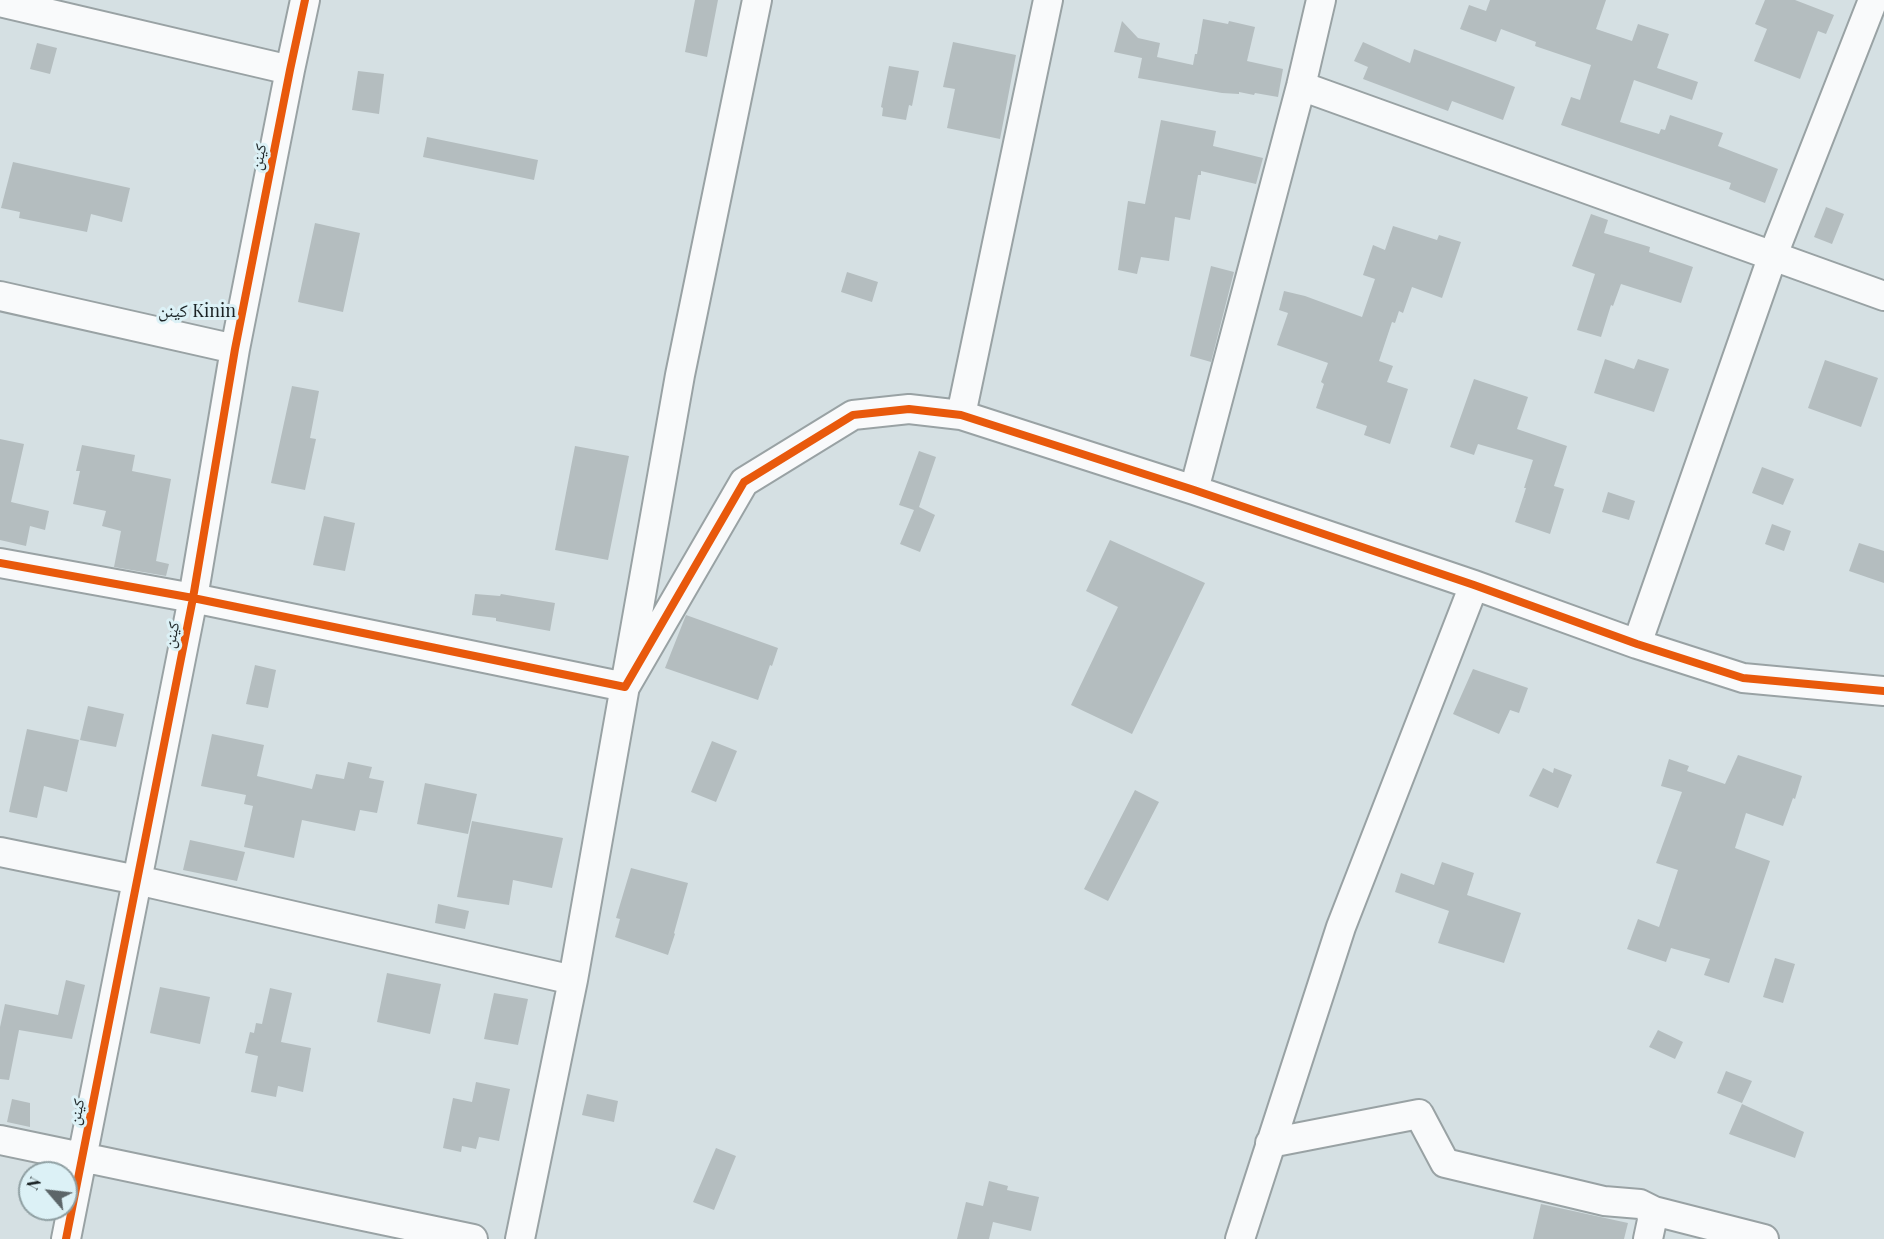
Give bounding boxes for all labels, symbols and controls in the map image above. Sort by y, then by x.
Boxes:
street label: كينن [247,142,271,172]
district label: كينن Kinin [158,300,236,322]
street label: كينن [160,620,184,650]
street label: كينن [65,1097,89,1127]
north arrow [18,1161,78,1221]
text: N [21,1173,45,1193]

